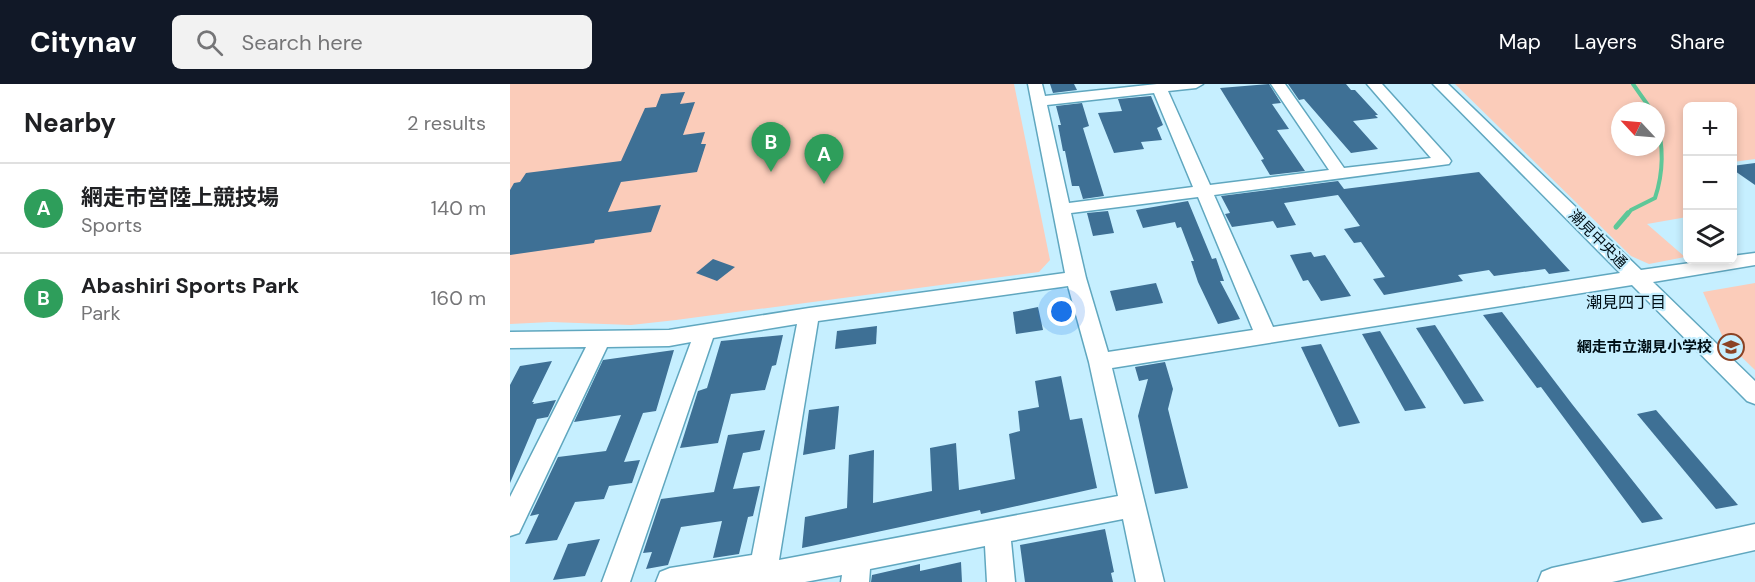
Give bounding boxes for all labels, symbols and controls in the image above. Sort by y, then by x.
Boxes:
search box [172,15,592,69]
text: Citynav [30,24,136,61]
icon: search [193,26,226,59]
text: Search here [241,28,363,57]
text: Map [1499,28,1541,56]
text: Layers [1574,28,1637,56]
text: Share [1670,28,1725,56]
north arrow [1611,102,1665,156]
map controls [1683,102,1737,264]
button: + [1683,102,1737,156]
text: Nearby [24,106,116,140]
text: 2 results [407,110,486,136]
pin: B [752,122,790,172]
pin: A [804,135,844,184]
button: − [1683,156,1737,210]
text: 網走市営陸上競技場 [81,183,279,212]
text: A [36,195,51,221]
text: 140 m [431,195,486,221]
street label: 潮見中央通 [1564,205,1632,273]
button: layers [1683,210,1737,264]
text: Sports [81,212,142,238]
text: Abashiri Sports Park [81,271,299,300]
text: B [37,285,50,311]
text: 160 m [430,285,486,311]
district label: 潮見四丁目 [1586,292,1666,313]
your location [1047,297,1076,326]
text: Park [81,300,121,326]
school or university icon: 網走市立潮見小学校 [1716,332,1746,362]
place label: 網走市立潮見小学校 [1577,337,1712,357]

